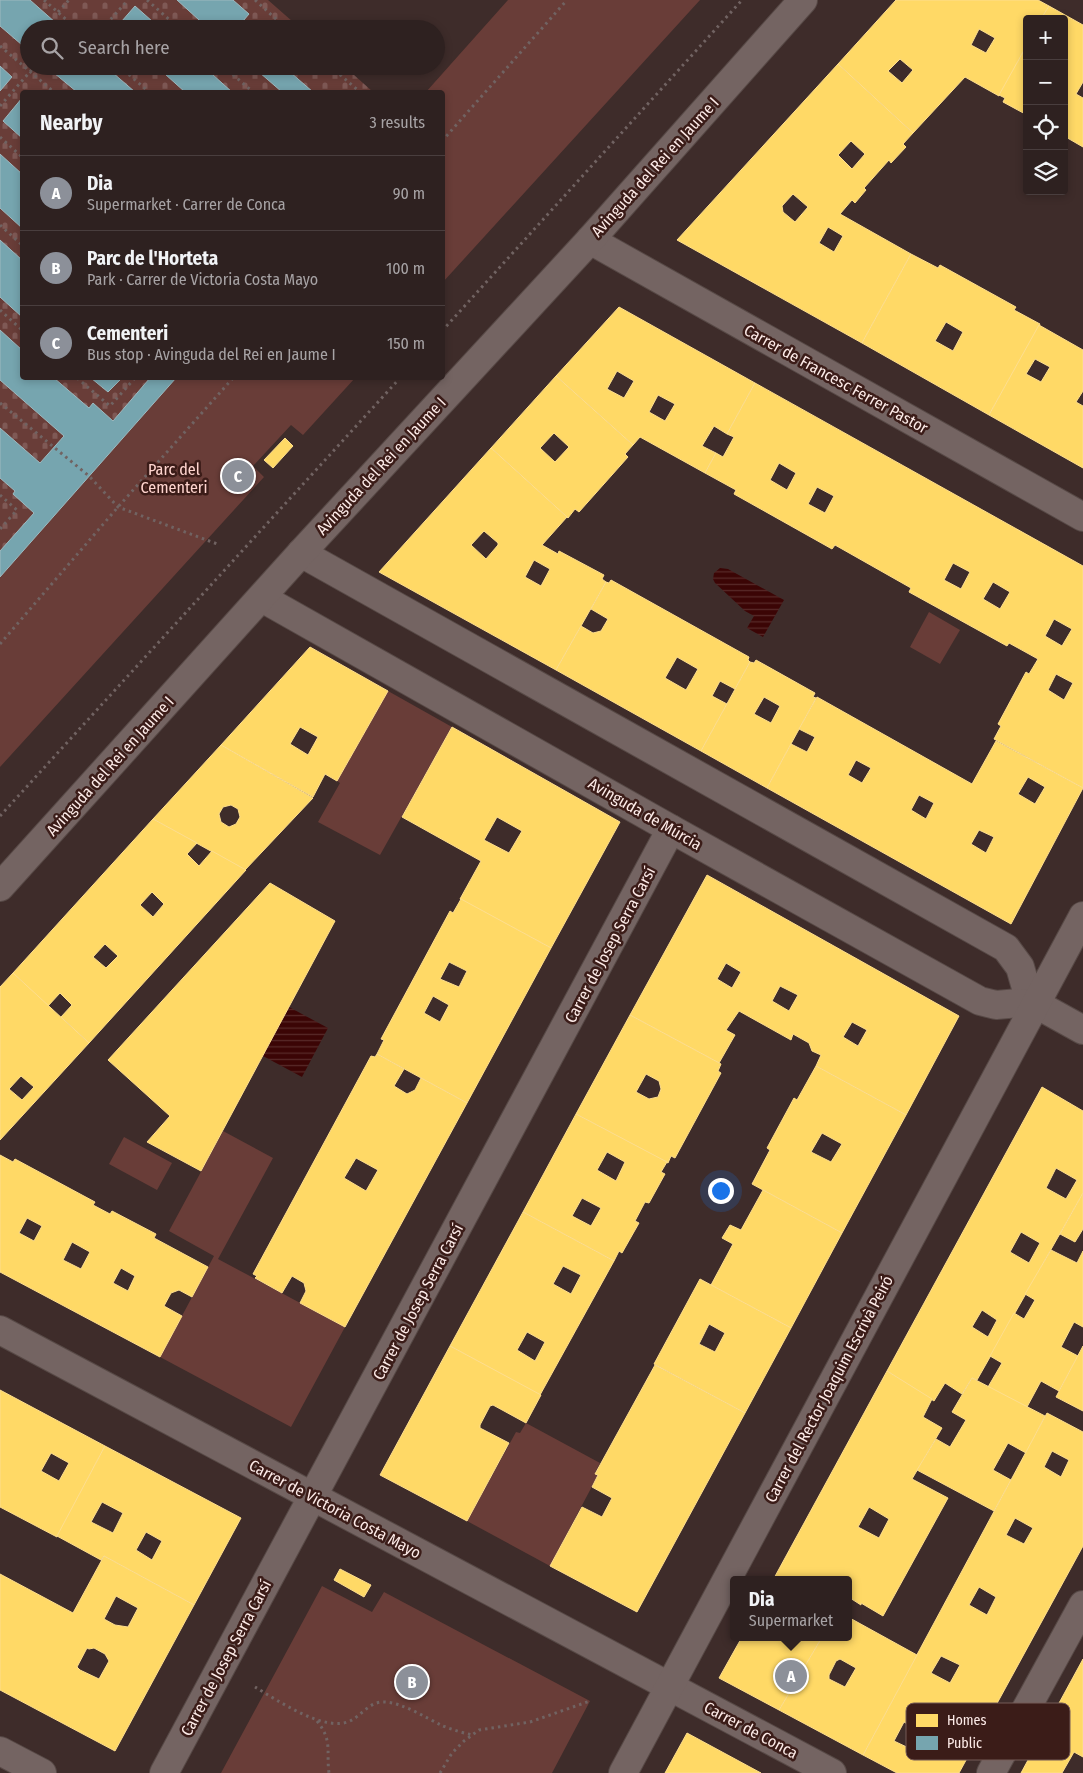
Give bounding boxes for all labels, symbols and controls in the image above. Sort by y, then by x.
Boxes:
map controls [1023,15,1068,195]
button: + [1023,15,1068,60]
search box [20,20,445,75]
icon: search [38,34,66,62]
text: Search here [78,36,170,59]
button: − [1023,60,1068,105]
street label: Avinguda del Rei en Jaume I [587,93,723,241]
button: locate [1023,105,1068,150]
text: Nearby [40,110,102,136]
text: 3 results [369,113,425,132]
button: layers [1023,150,1068,195]
text: Dia [87,172,113,195]
text: A [52,184,60,203]
text: 90 m [393,184,425,203]
text: Supermarket · Carrer de Conca [87,195,286,214]
text: Parc de l'Horteta [87,247,218,270]
text: B [52,259,60,278]
text: 100 m [386,259,425,278]
text: Park · Carrer de Victoria Costa Mayo [87,270,318,289]
street label: Carrer de Francesc Ferrer Pastor [741,320,932,438]
text: Cementeri [87,322,168,345]
text: C [52,334,60,353]
text: 150 m [387,334,425,353]
text: Bus stop · Avinguda del Rei en Jaume I [87,345,336,364]
street label: Avinguda del Rei en Jaume I [312,393,450,539]
pin: C [222,457,254,495]
park label: Parc del Cementeri [141,460,207,497]
street label: Avinguda del Rei en Jaume I [42,692,178,840]
street label: Avinguda de Múrcia [585,774,705,854]
street label: Carrer de Josep Serra Carsí [561,864,659,1026]
your location [708,1178,734,1204]
street label: Carrer de Josep Serra Carsí [369,1221,467,1383]
street label: Carrer del Rector Joaquim Escrivà Peiró [761,1272,897,1506]
street label: Carrer de Victoria Costa Mayo [246,1456,424,1562]
popup [730,1576,852,1641]
street label: Carrer de Josep Serra Carsí [177,1577,275,1739]
text: Dia [749,1588,774,1611]
text: Supermarket [749,1611,833,1630]
pin: A [775,1657,807,1695]
pin: B [396,1663,428,1701]
street label: Carrer de Conca [701,1697,801,1763]
legend [906,1703,1070,1760]
text: Homes [947,1712,987,1729]
text: Public [947,1735,982,1752]

